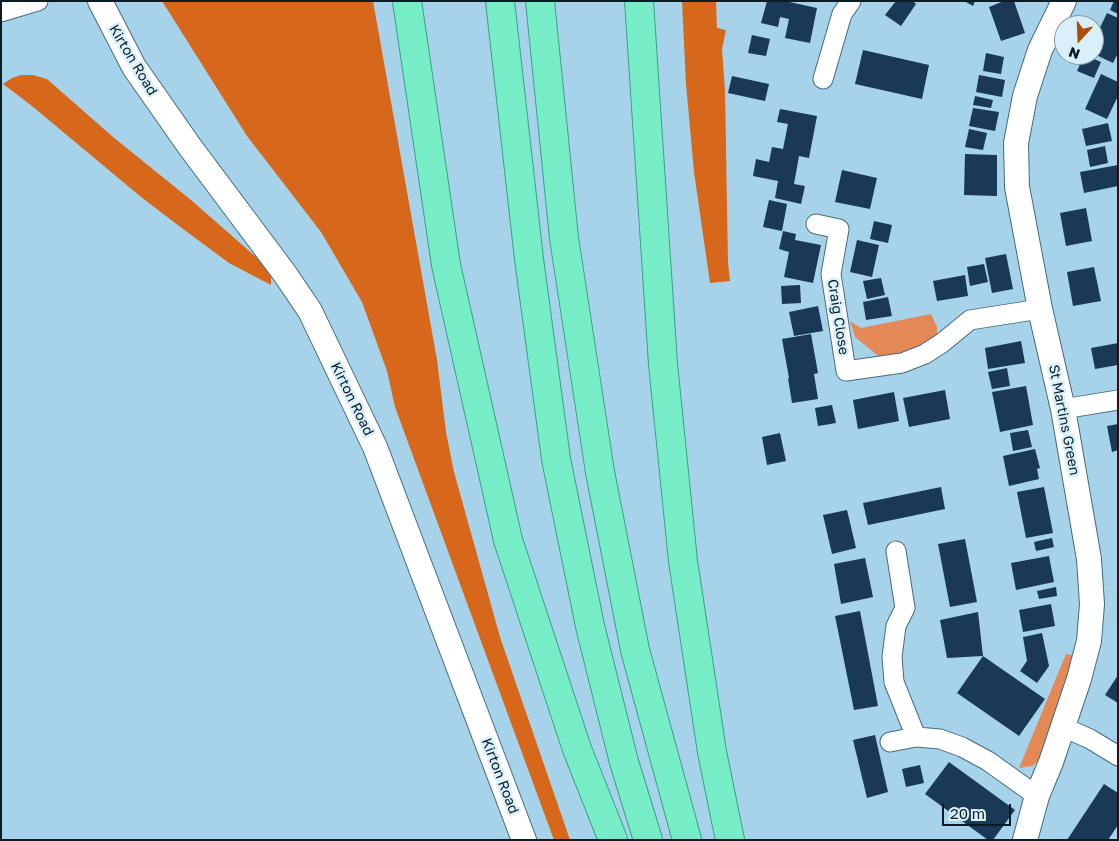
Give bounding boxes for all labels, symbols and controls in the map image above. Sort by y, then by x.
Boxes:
north arrow [1054,15,1104,65]
street label: Kirton Road [105,22,161,98]
text: N [1066,44,1082,63]
street label: Craig Close [824,278,852,356]
street label: Kirton Road [327,360,377,438]
street label: St Martins Green [1045,363,1083,477]
street label: Kirton Road [478,736,522,816]
scale bar [944,794,1013,826]
text: 20 m [950,804,985,822]

